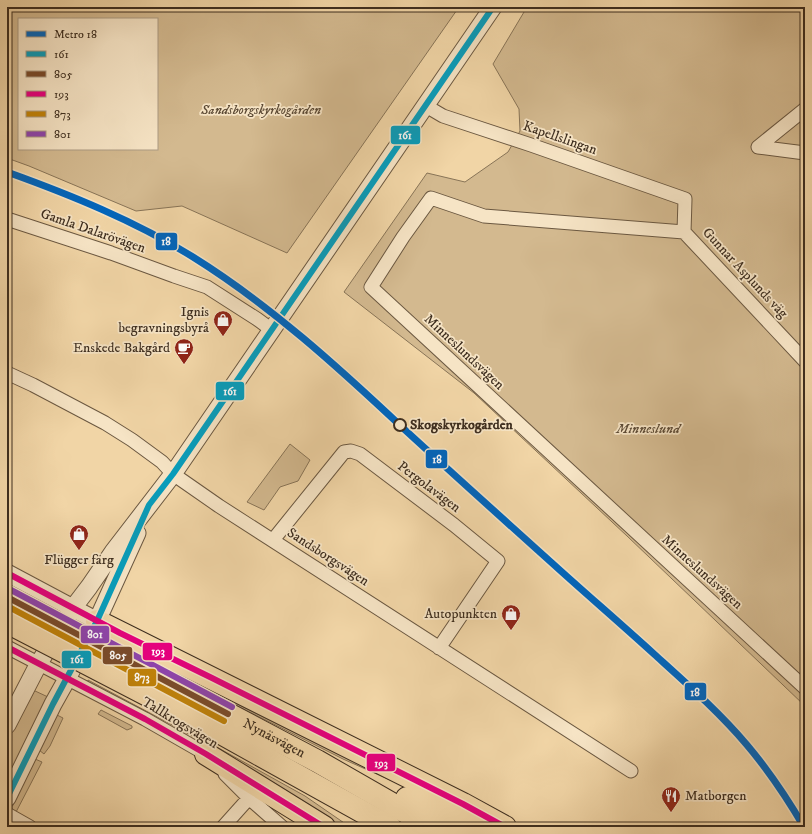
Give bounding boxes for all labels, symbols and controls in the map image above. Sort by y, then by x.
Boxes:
legend [18,18,158,150]
text: Metro 18 [54,27,97,42]
text: 161 [54,47,69,62]
text: 805 [54,67,72,82]
text: 193 [54,87,69,102]
park label: Sandsborgskyrkogården [200,101,321,119]
text: 873 [54,107,71,122]
street label: Kapellslingan [521,117,600,159]
line badge: 161 [390,125,421,145]
text: 801 [54,127,71,142]
text: 161 [398,129,412,143]
street label: Gamla Dalarövägen [38,205,149,258]
street label: Gunnar Asplunds väg [698,224,792,322]
line badge: 18 [155,232,178,251]
text: 18 [161,235,171,249]
place label: Ignis begravningsbyrå [118,303,209,337]
shop icon: Ignis begravningsbyrå [212,309,234,337]
street label: Minneslundsvägen [420,310,508,394]
cafe icon: Enskede Bakgård [173,337,195,365]
place label: Enskede Bakgård [73,339,170,357]
line badge: 161 [215,381,245,401]
text: 161 [223,385,237,399]
place label: Skogskyrkogården [410,416,513,434]
marker: Skogskyrkogården [393,418,407,432]
park label: Minneslund [615,420,682,438]
line badge: 18 [425,449,448,469]
text: 18 [432,453,442,467]
street label: Pergolavägen [394,457,465,517]
shop icon: Flügger färg [68,523,90,551]
street label: Sandsborgsvägen [284,524,373,591]
street label: Minneslundsvägen [658,531,747,614]
place label: Flügger färg [44,551,114,569]
shop icon: Autopunkten [500,603,522,631]
place label: Autopunkten [424,605,498,623]
line badge: 801 [80,625,110,644]
text: 801 [87,628,103,642]
line badge: 193 [142,642,173,661]
text: 193 [151,645,165,659]
line badge: 805 [102,646,133,665]
text: 805 [110,649,127,663]
line badge: 161 [61,650,92,669]
text: 161 [70,653,84,667]
line badge: 873 [127,668,157,687]
text: 873 [134,671,150,685]
line badge: 18 [684,682,707,701]
text: 18 [690,686,700,700]
street label: Tallkrogsvägen [138,693,222,753]
street label: Nynäsvägen [240,714,309,762]
line badge: 193 [366,753,396,772]
text: 193 [374,757,388,771]
restaurant icon: Matborgen [660,785,682,813]
place label: Matborgen [685,787,747,805]

